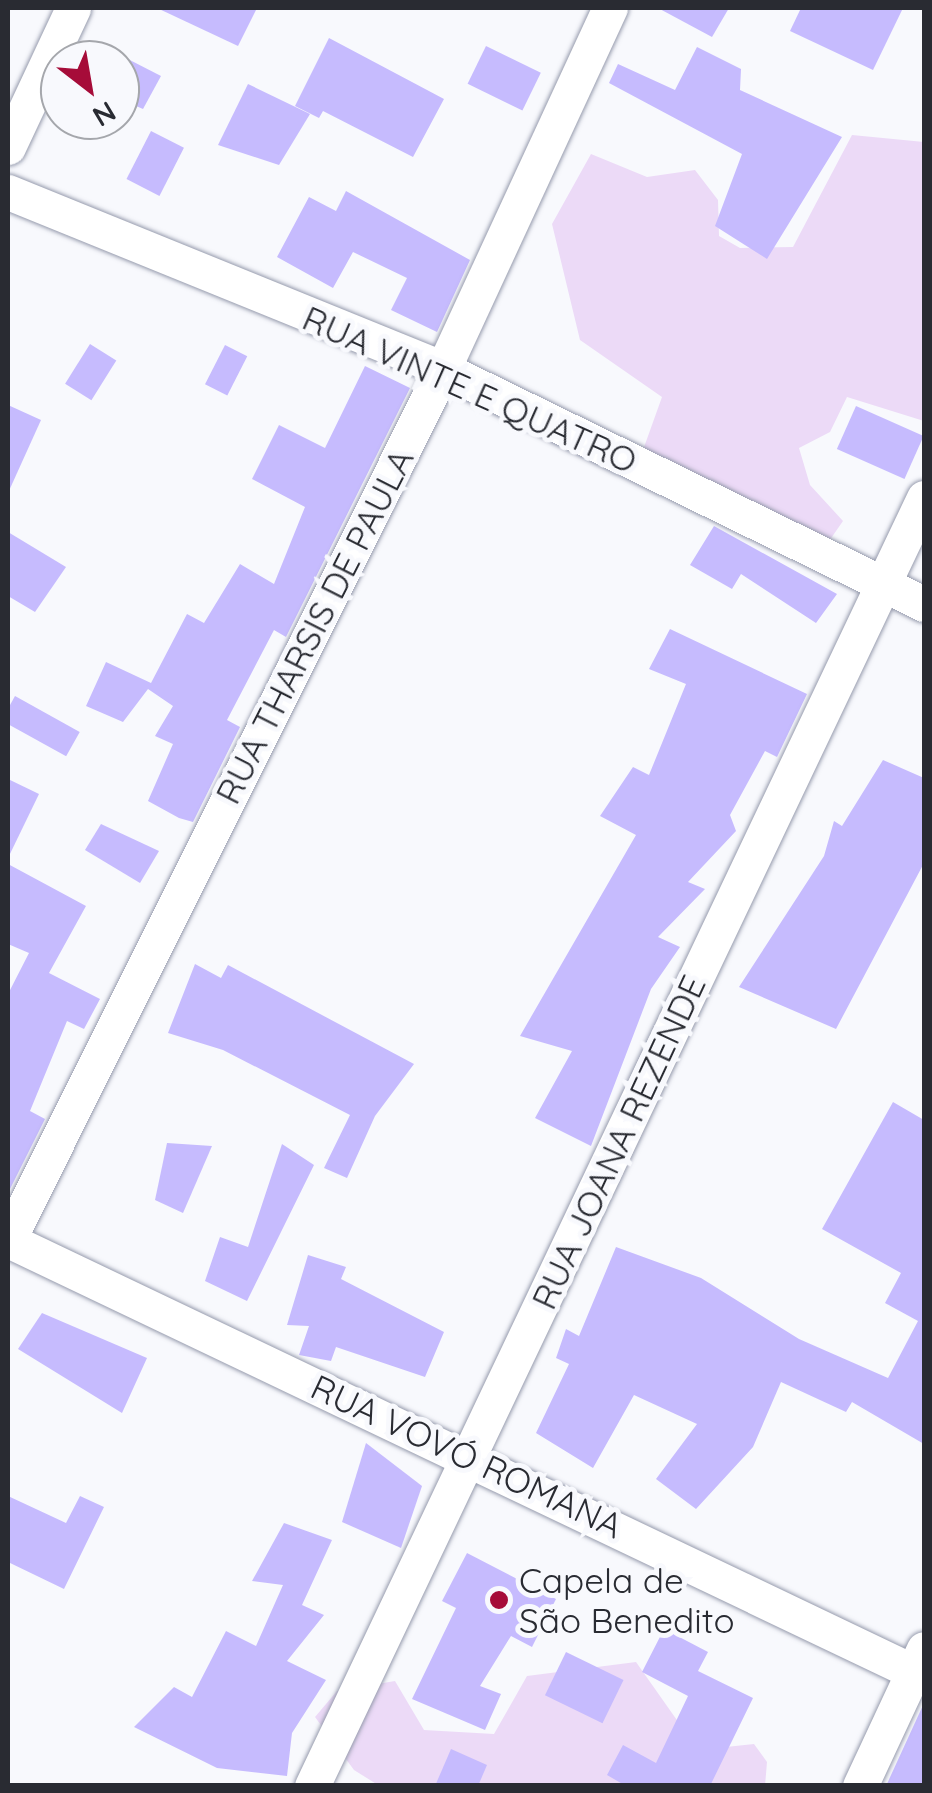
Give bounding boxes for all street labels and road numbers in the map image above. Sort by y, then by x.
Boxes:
street label: RUA VINTE E QUATRO [296,296,644,482]
street label: RUA THARSIS DE PAULA [206,442,422,810]
street label: RUA JOANA REZENDE [522,968,714,1316]
street label: RUA VOVÓ ROMANA [305,1365,629,1547]

